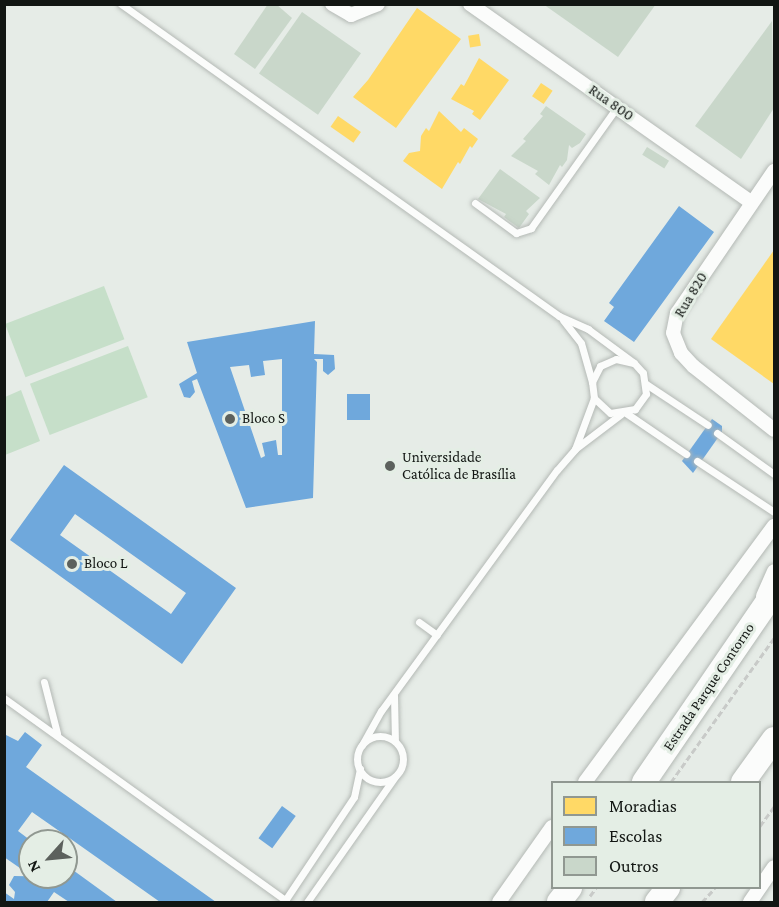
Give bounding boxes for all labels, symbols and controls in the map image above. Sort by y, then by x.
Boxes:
street label: Rua 800 [585,81,637,125]
street label: Rua 820 [671,269,711,321]
place label: Bloco S [242,410,285,428]
marker: Bloco S [223,412,237,426]
place label: Universidade Católica de Brasília [402,448,516,483]
marker: Universidade Católica de Brasília [383,459,397,473]
place label: Bloco L [84,555,127,573]
marker: Bloco L [65,557,79,571]
street label: Estrada Parque Contorno [660,620,758,754]
legend [551,781,761,889]
text: Moradias [609,796,677,816]
text: Escolas [609,826,662,846]
north arrow [18,829,78,889]
text: Outros [609,856,659,876]
text: N [23,858,43,875]

